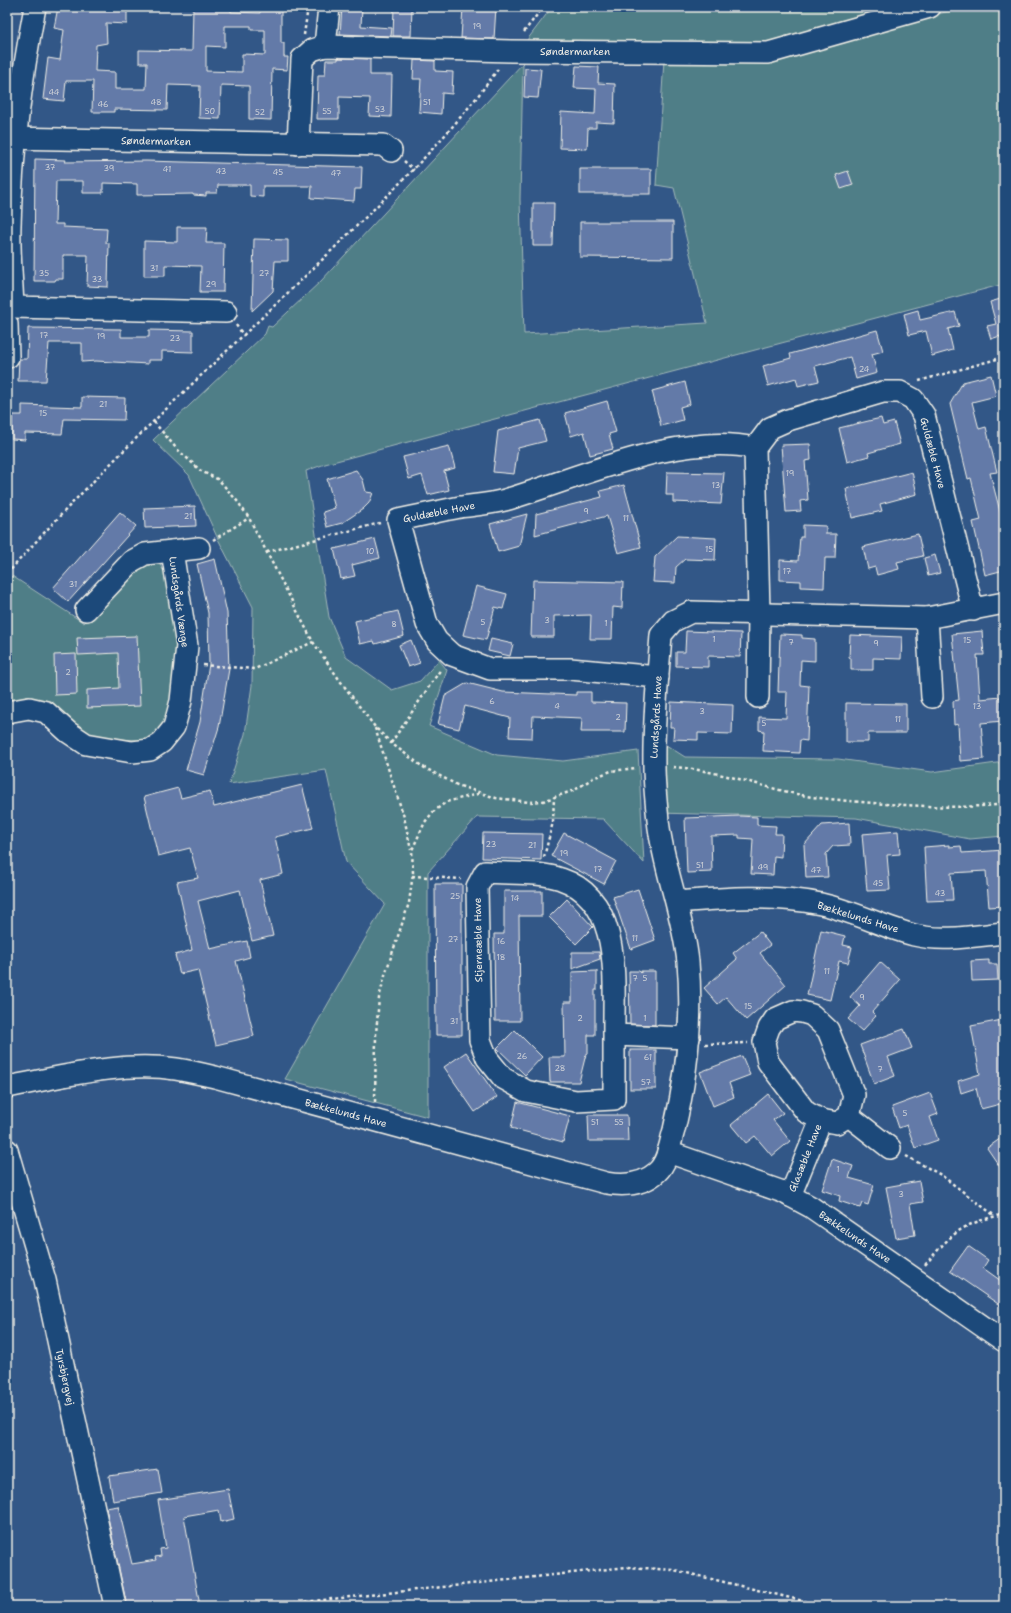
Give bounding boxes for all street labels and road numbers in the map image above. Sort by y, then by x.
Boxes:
street label: Søndermarken [540,45,610,58]
street label: Søndermarken [121,134,191,148]
street label: Guldæble Have [917,416,949,490]
street label: Guldæble Have [402,499,476,525]
street label: Lundsgårds Vænge [166,556,192,649]
street label: Lundsgårds Have [647,675,665,759]
street label: Stjerneæble Have [471,897,485,982]
street label: Bækkelunds Have [816,898,901,936]
street label: Bækkelunds Have [304,1096,389,1130]
street label: Glasæble Have [785,1122,825,1194]
street label: Bækkelunds Have [816,1208,894,1266]
street label: Tyrsbjergvej [53,1348,77,1407]

